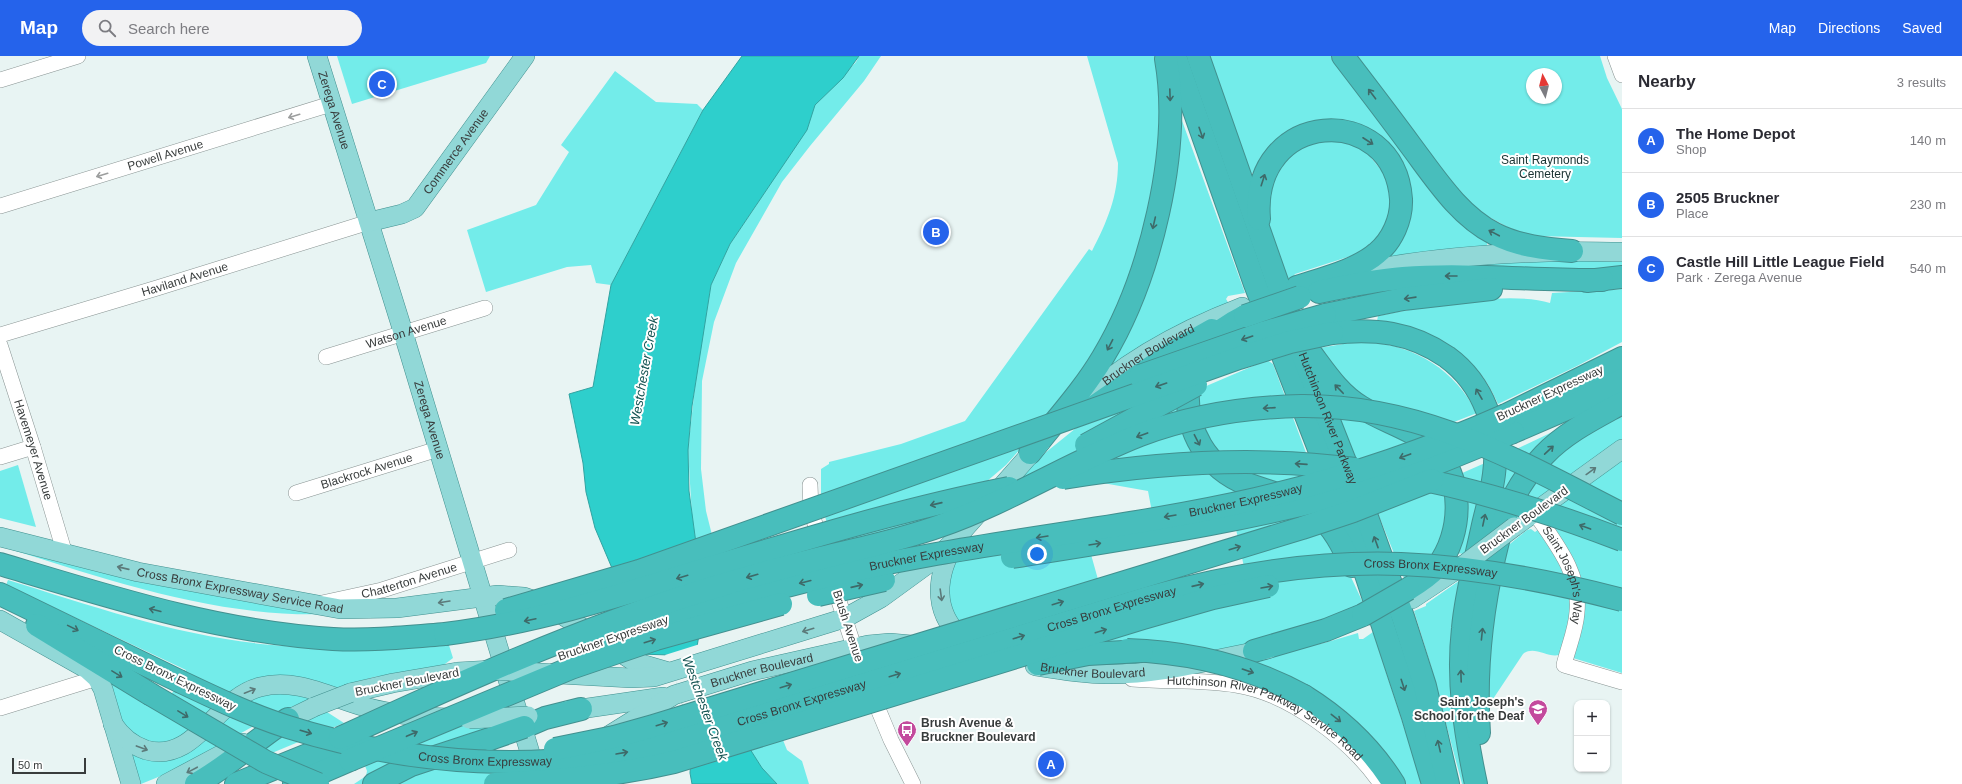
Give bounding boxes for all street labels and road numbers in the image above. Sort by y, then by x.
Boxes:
street label: Zerega Avenue [315,70,353,152]
street label: Commerce Avenue [420,106,492,197]
street label: Powell Avenue [126,137,205,173]
street label: Haviland Avenue [140,259,230,299]
street label: Watson Avenue [364,313,449,351]
street label: Bruckner Boulevard [1099,321,1197,388]
street label: Hutchinson River Parkway [1296,350,1360,486]
street label: Bruckner Expressway [1494,362,1606,424]
street label: Zerega Avenue [411,379,448,461]
street label: Havemeyer Avenue [11,398,56,502]
street label: Blackrock Avenue [319,450,415,492]
street label: Bruckner Expressway [1188,481,1304,520]
street label: Bruckner Boulevard [1477,483,1571,557]
street label: Saint Joseph's Way [1539,524,1585,625]
street label: Bruckner Expressway [868,539,985,574]
street label: Cross Bronx Expressway [1363,557,1498,580]
street label: Chatterton Avenue [360,560,459,601]
street label: Cross Bronx Expressway Service Road [136,565,344,616]
street label: Cross Bronx Expressway [1045,584,1178,635]
street label: Brush Avenue [830,588,866,664]
street label: Bruckner Expressway [556,612,670,664]
street label: Cross Bronx Expressway [112,642,238,714]
street label: Bruckner Boulevard [709,651,814,690]
street label: Bruckner Boulevard [1039,660,1146,681]
street label: Bruckner Boulevard [354,665,460,699]
street label: Hutchinson River Parkway Service Road [1167,674,1366,764]
street label: Cross Bronx Expressway [735,677,868,729]
street label: Cross Bronx Expressway [417,749,552,769]

